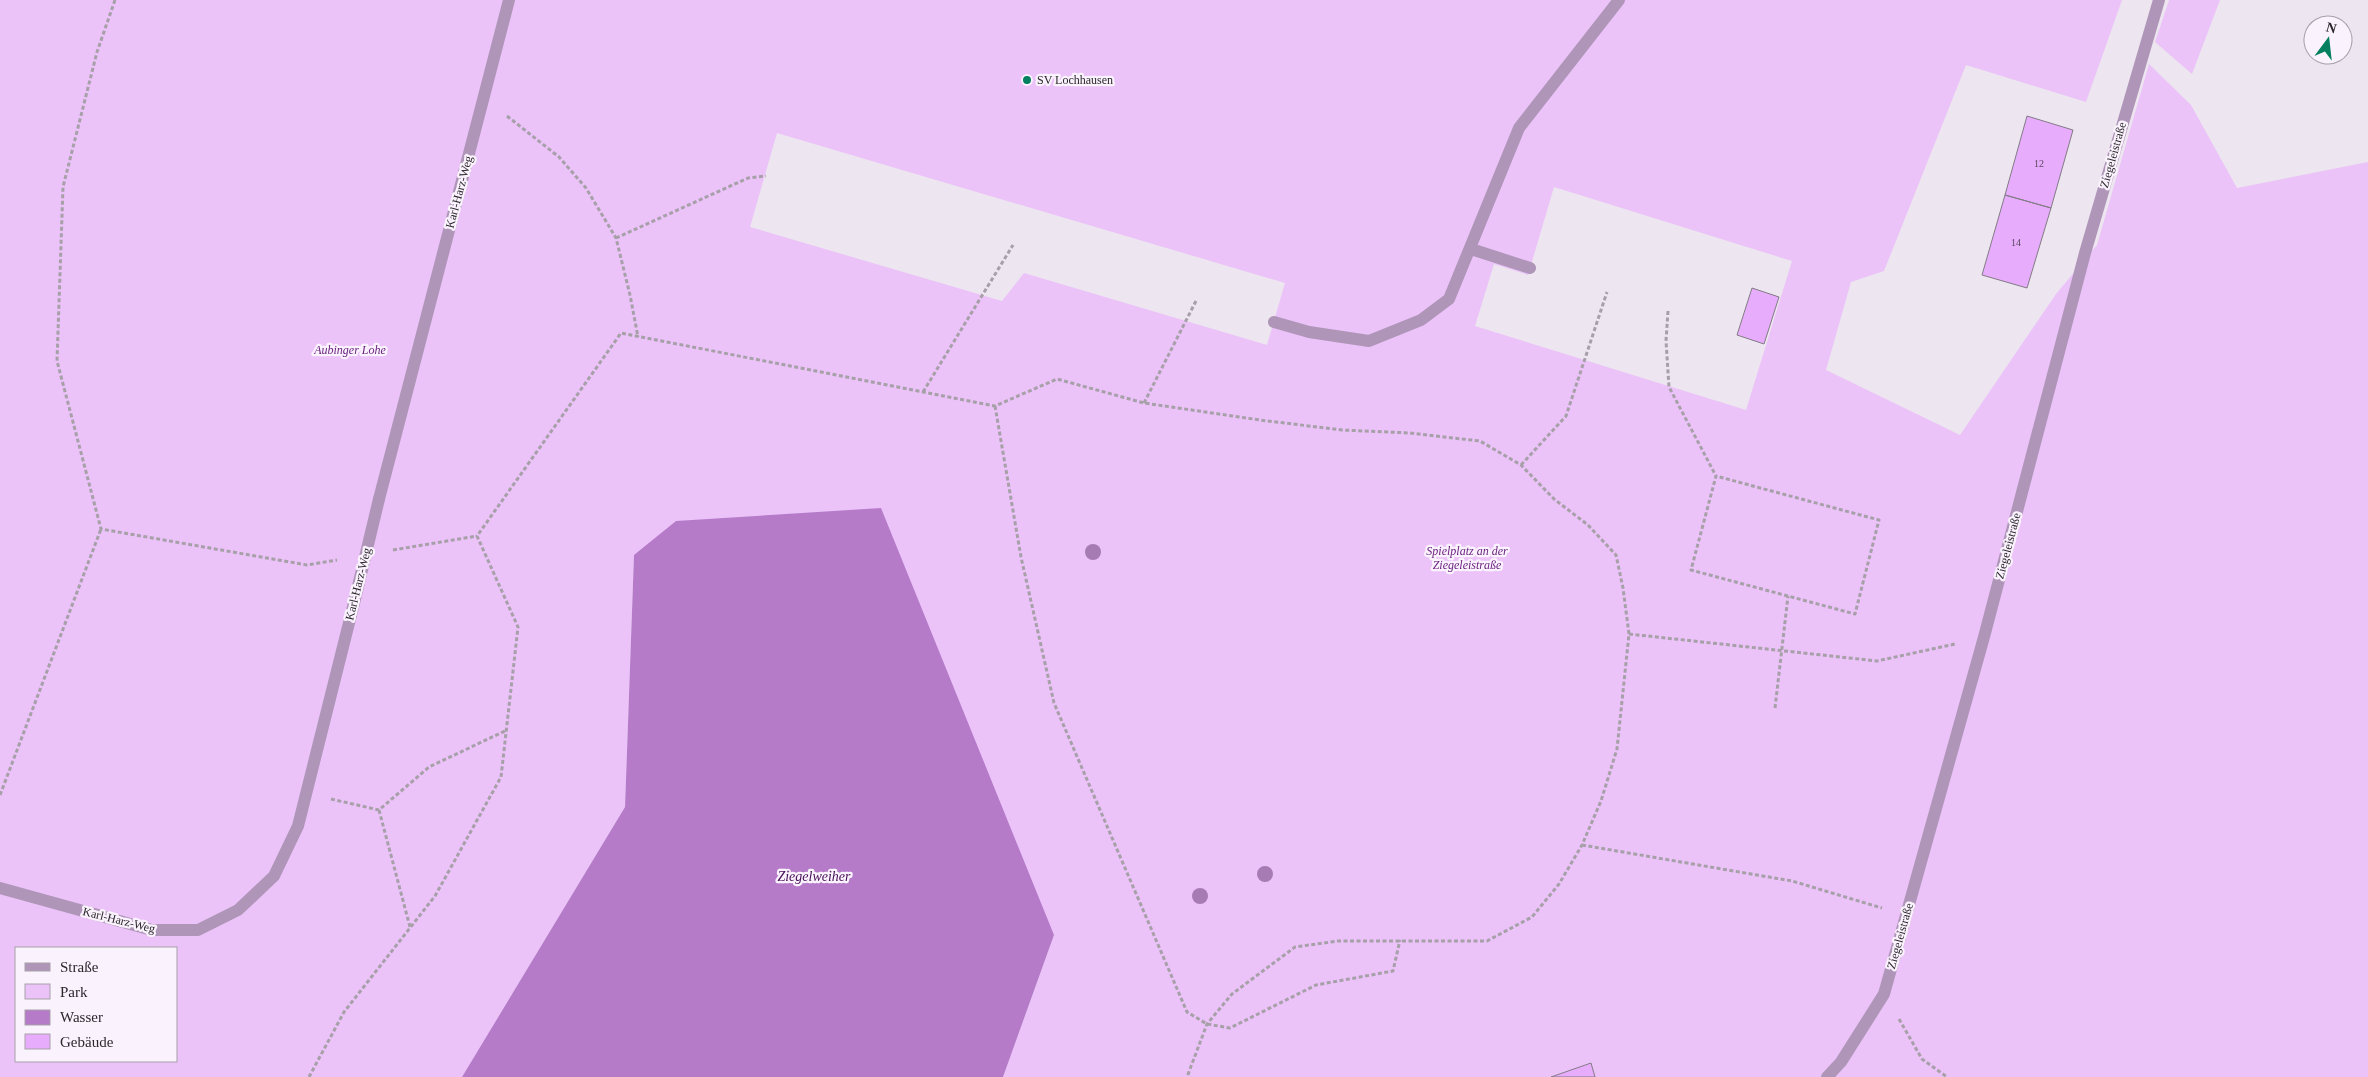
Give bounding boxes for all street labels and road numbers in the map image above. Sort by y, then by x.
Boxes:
street label: Ziegeleistraße [2097,120,2129,190]
street label: Karl-Harz-Weg [443,154,475,230]
street label: Ziegeleistraße [1992,511,2024,581]
street label: Karl-Harz-Weg [342,546,374,622]
street label: Ziegeleistraße [1884,901,1916,971]
street label: Karl-Harz-Weg [81,904,157,936]

